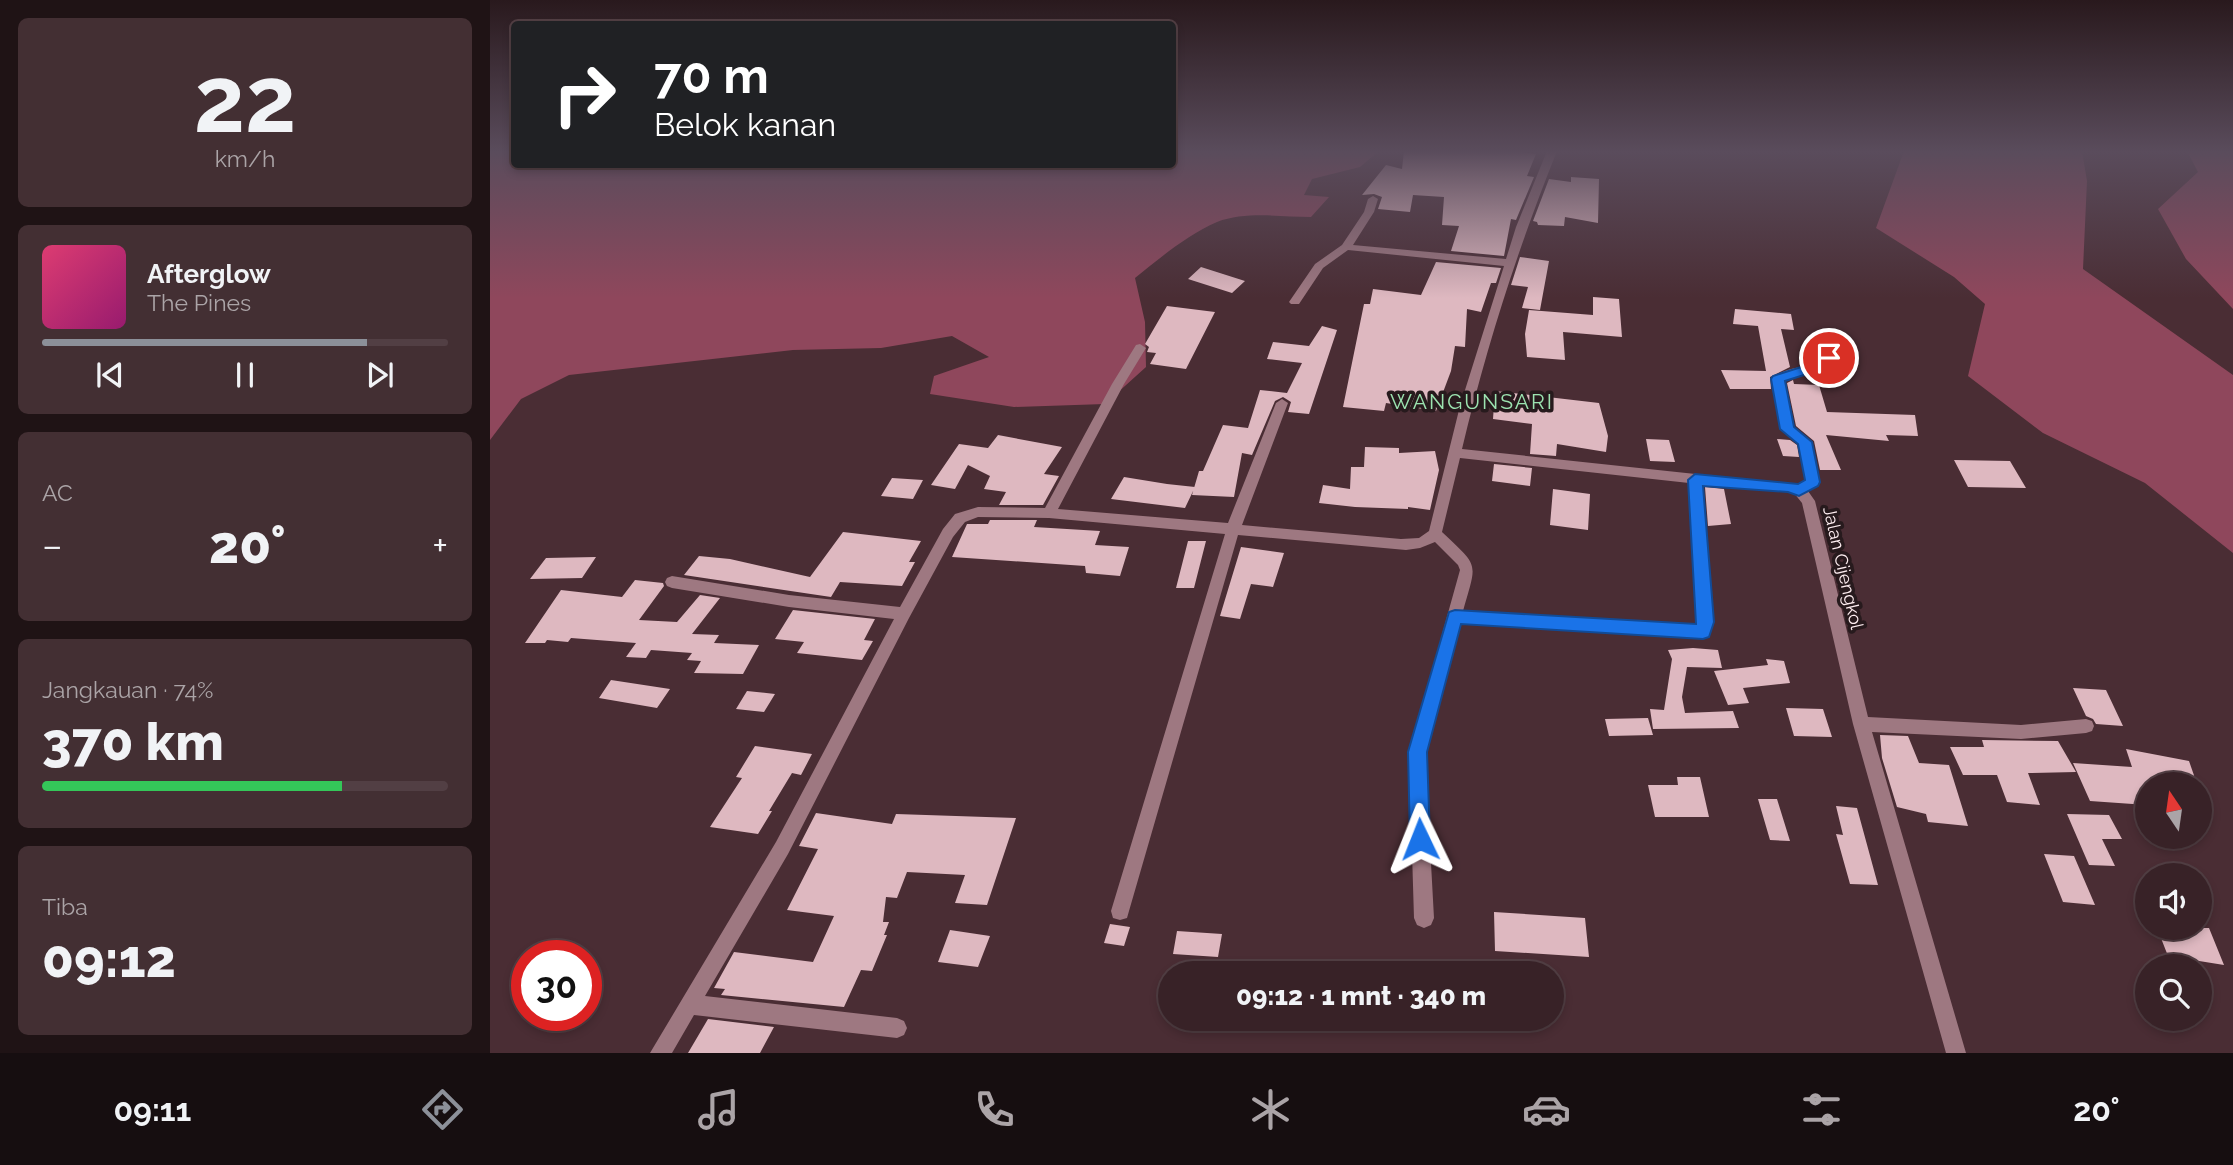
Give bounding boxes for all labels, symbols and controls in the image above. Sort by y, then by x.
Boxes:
text: 22 [194,46,296,153]
text: 70 m [654,47,769,104]
icon: right [539,49,630,140]
text: Belok kanan [654,106,836,143]
text: km/h [215,145,275,172]
text: Afterglow [147,259,271,289]
text: The Pines [147,289,251,316]
pin [1799,328,1859,388]
icon: arrive [1810,339,1848,377]
icon: previous [91,356,129,394]
icon: pause [226,356,264,394]
icon: next [361,356,399,394]
district label: WANGUNSARI [1390,389,1554,414]
text: AC [42,479,73,506]
street label: Jalan Cijengkol [1819,504,1868,631]
text: 20° [209,514,286,575]
text: − [42,523,62,568]
text: + [432,523,448,568]
text: Jangkauan · 74% [42,676,214,703]
text: 370 km [42,711,224,772]
north arrow [2135,772,2212,849]
map controls [2135,772,2212,1031]
position arrow [1383,802,1457,876]
button: sound [2135,863,2212,940]
text: Tiba [42,893,88,920]
text: 09:12 [42,928,176,989]
speed limit sign: 30 [511,940,602,1031]
button: search [2135,954,2212,1031]
text: 09:12 · 1 mnt · 340 m [1236,981,1486,1011]
icon: directions [418,1085,467,1134]
icon: music [694,1085,743,1134]
icon: phone [970,1085,1019,1134]
icon: climate [1246,1085,1295,1134]
icon: car [1522,1085,1571,1134]
icon: filters [1797,1085,1846,1134]
text: 09:11 [113,1091,191,1128]
text: 20° [2073,1091,2120,1128]

